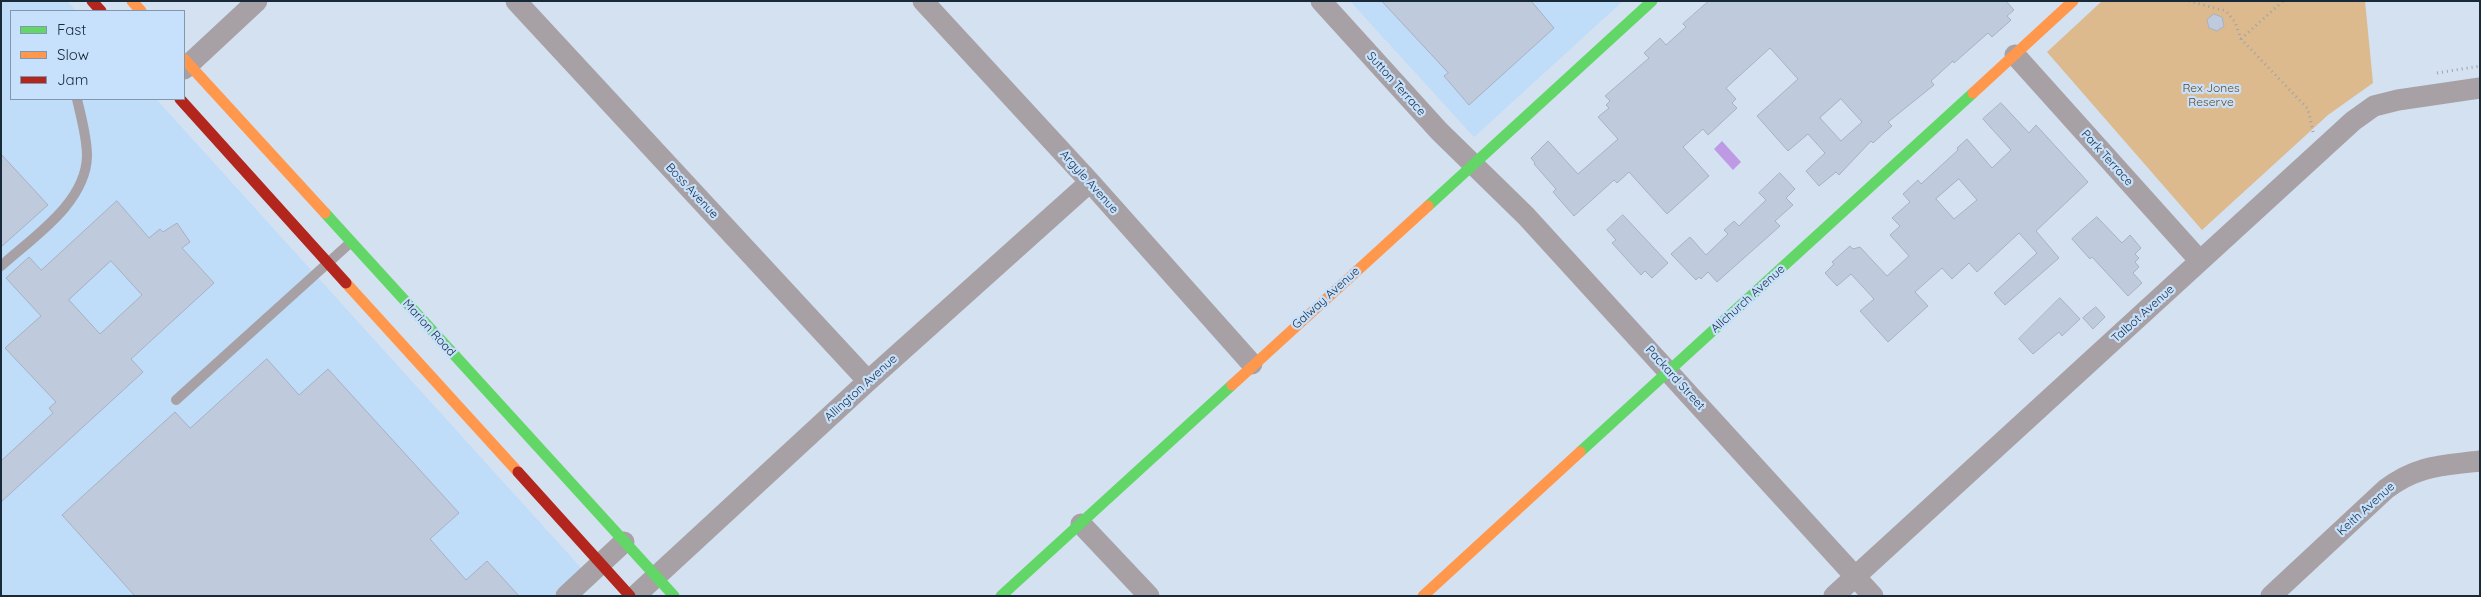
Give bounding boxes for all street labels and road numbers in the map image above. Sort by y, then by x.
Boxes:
street label: Sutton Terrace [1364,49,1428,119]
street label: Park Terrace [2078,127,2136,189]
street label: Argyle Avenue [1057,147,1121,217]
street label: Boss Avenue [663,160,721,222]
street label: Allchurch Avenue [1708,262,1788,336]
street label: Galway Avenue [1289,264,1363,332]
street label: Talbot Avenue [2109,282,2177,346]
street label: Marion Road [400,297,458,359]
street label: Packard Street [1642,343,1708,413]
street label: Allington Avenue [822,352,900,424]
street label: Keith Avenue [2334,479,2398,539]

